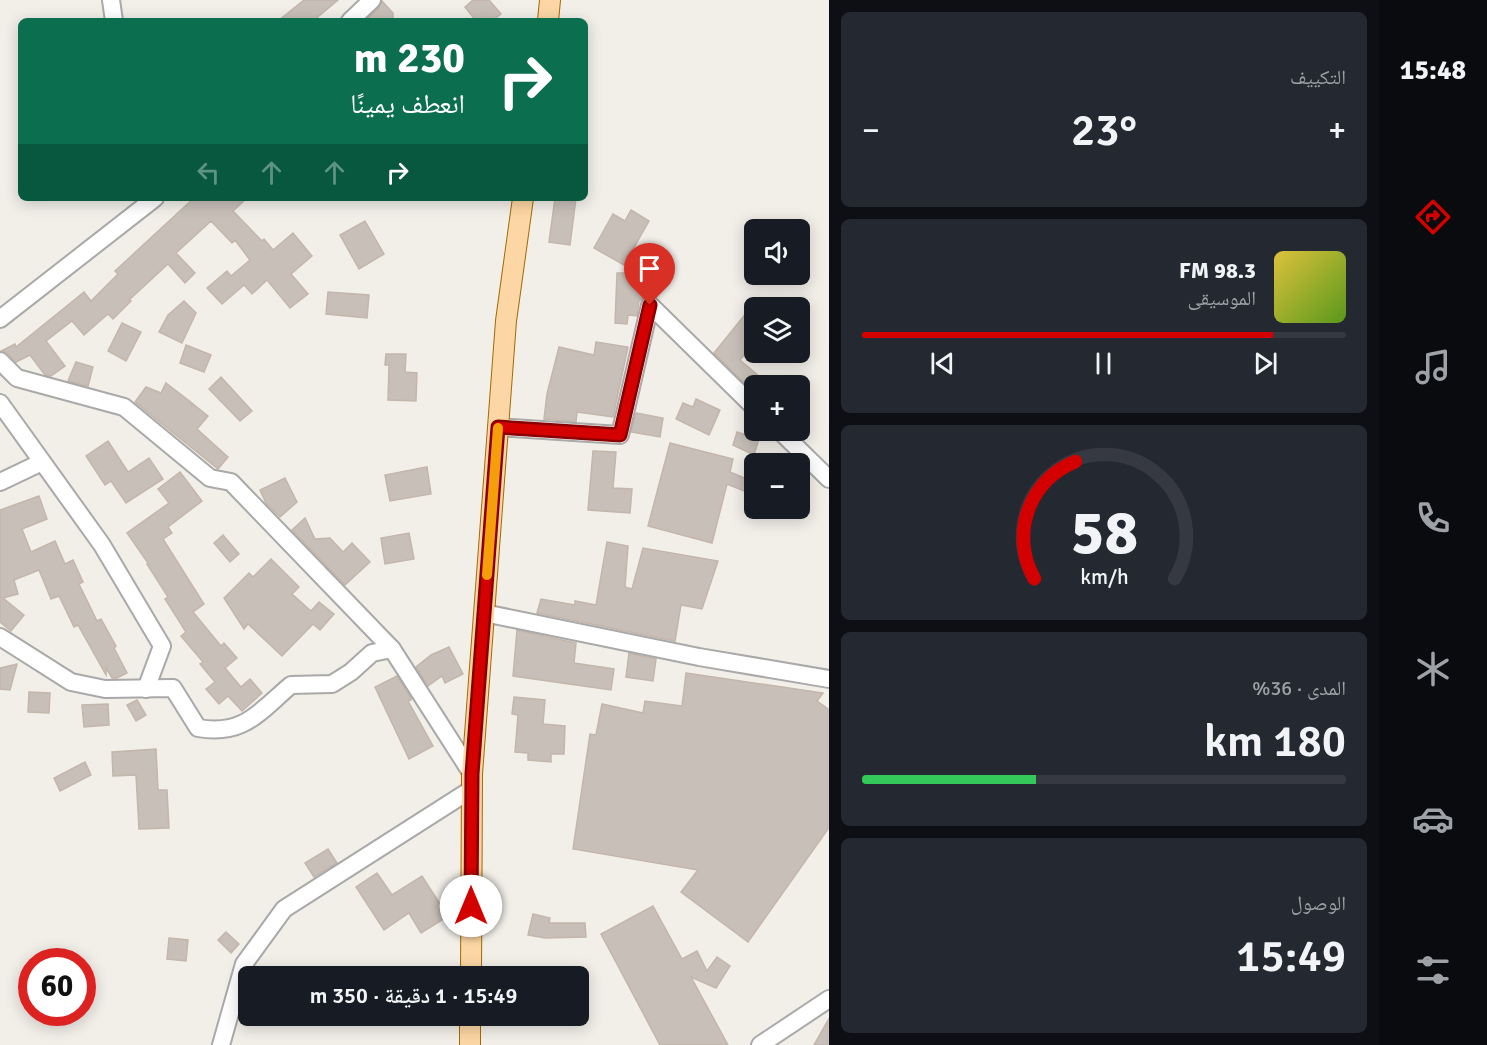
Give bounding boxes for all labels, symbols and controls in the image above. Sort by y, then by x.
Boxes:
text: 230 m [354,33,465,84]
icon: right [486,42,564,120]
text: 15:48 [1400,54,1466,87]
text: التكييف [1290,65,1346,90]
text: انعطف يمينًا [350,88,465,121]
text: 23° [1071,103,1137,158]
text: − [862,110,880,151]
text: + [1328,110,1346,151]
icon: left [192,156,225,189]
icon: ahead [255,156,288,189]
icon: ahead [318,156,351,189]
icon: right [381,156,414,189]
icon: directions [1412,196,1454,238]
map controls [744,219,810,519]
button: sound [744,219,810,285]
pin [624,243,675,305]
icon: arrive [633,252,666,285]
text: 98.3 FM [1179,257,1256,284]
text: الموسيقى [1188,286,1256,311]
button: layers [744,297,810,363]
icon: music [1412,346,1454,388]
icon: previous [926,347,959,380]
icon: pause [1087,347,1120,380]
icon: next [1249,347,1282,380]
button: + [744,375,810,441]
button: − [744,453,810,519]
text: 58 [1070,495,1138,572]
icon: phone [1412,497,1454,539]
text: km/h [1080,565,1128,591]
icon: climate [1412,648,1454,690]
text: المدى · 36% [1252,676,1346,701]
text: 180 km [1204,714,1346,769]
icon: car [1412,798,1454,840]
position arrow [439,874,503,938]
text: الوصول [1291,891,1346,916]
text: 15:49 [1236,929,1346,984]
speed limit sign: 60 [18,948,96,1026]
icon: filters [1412,949,1454,991]
text: 15:49 · 1 دقيقة · 350 m [310,982,517,1009]

